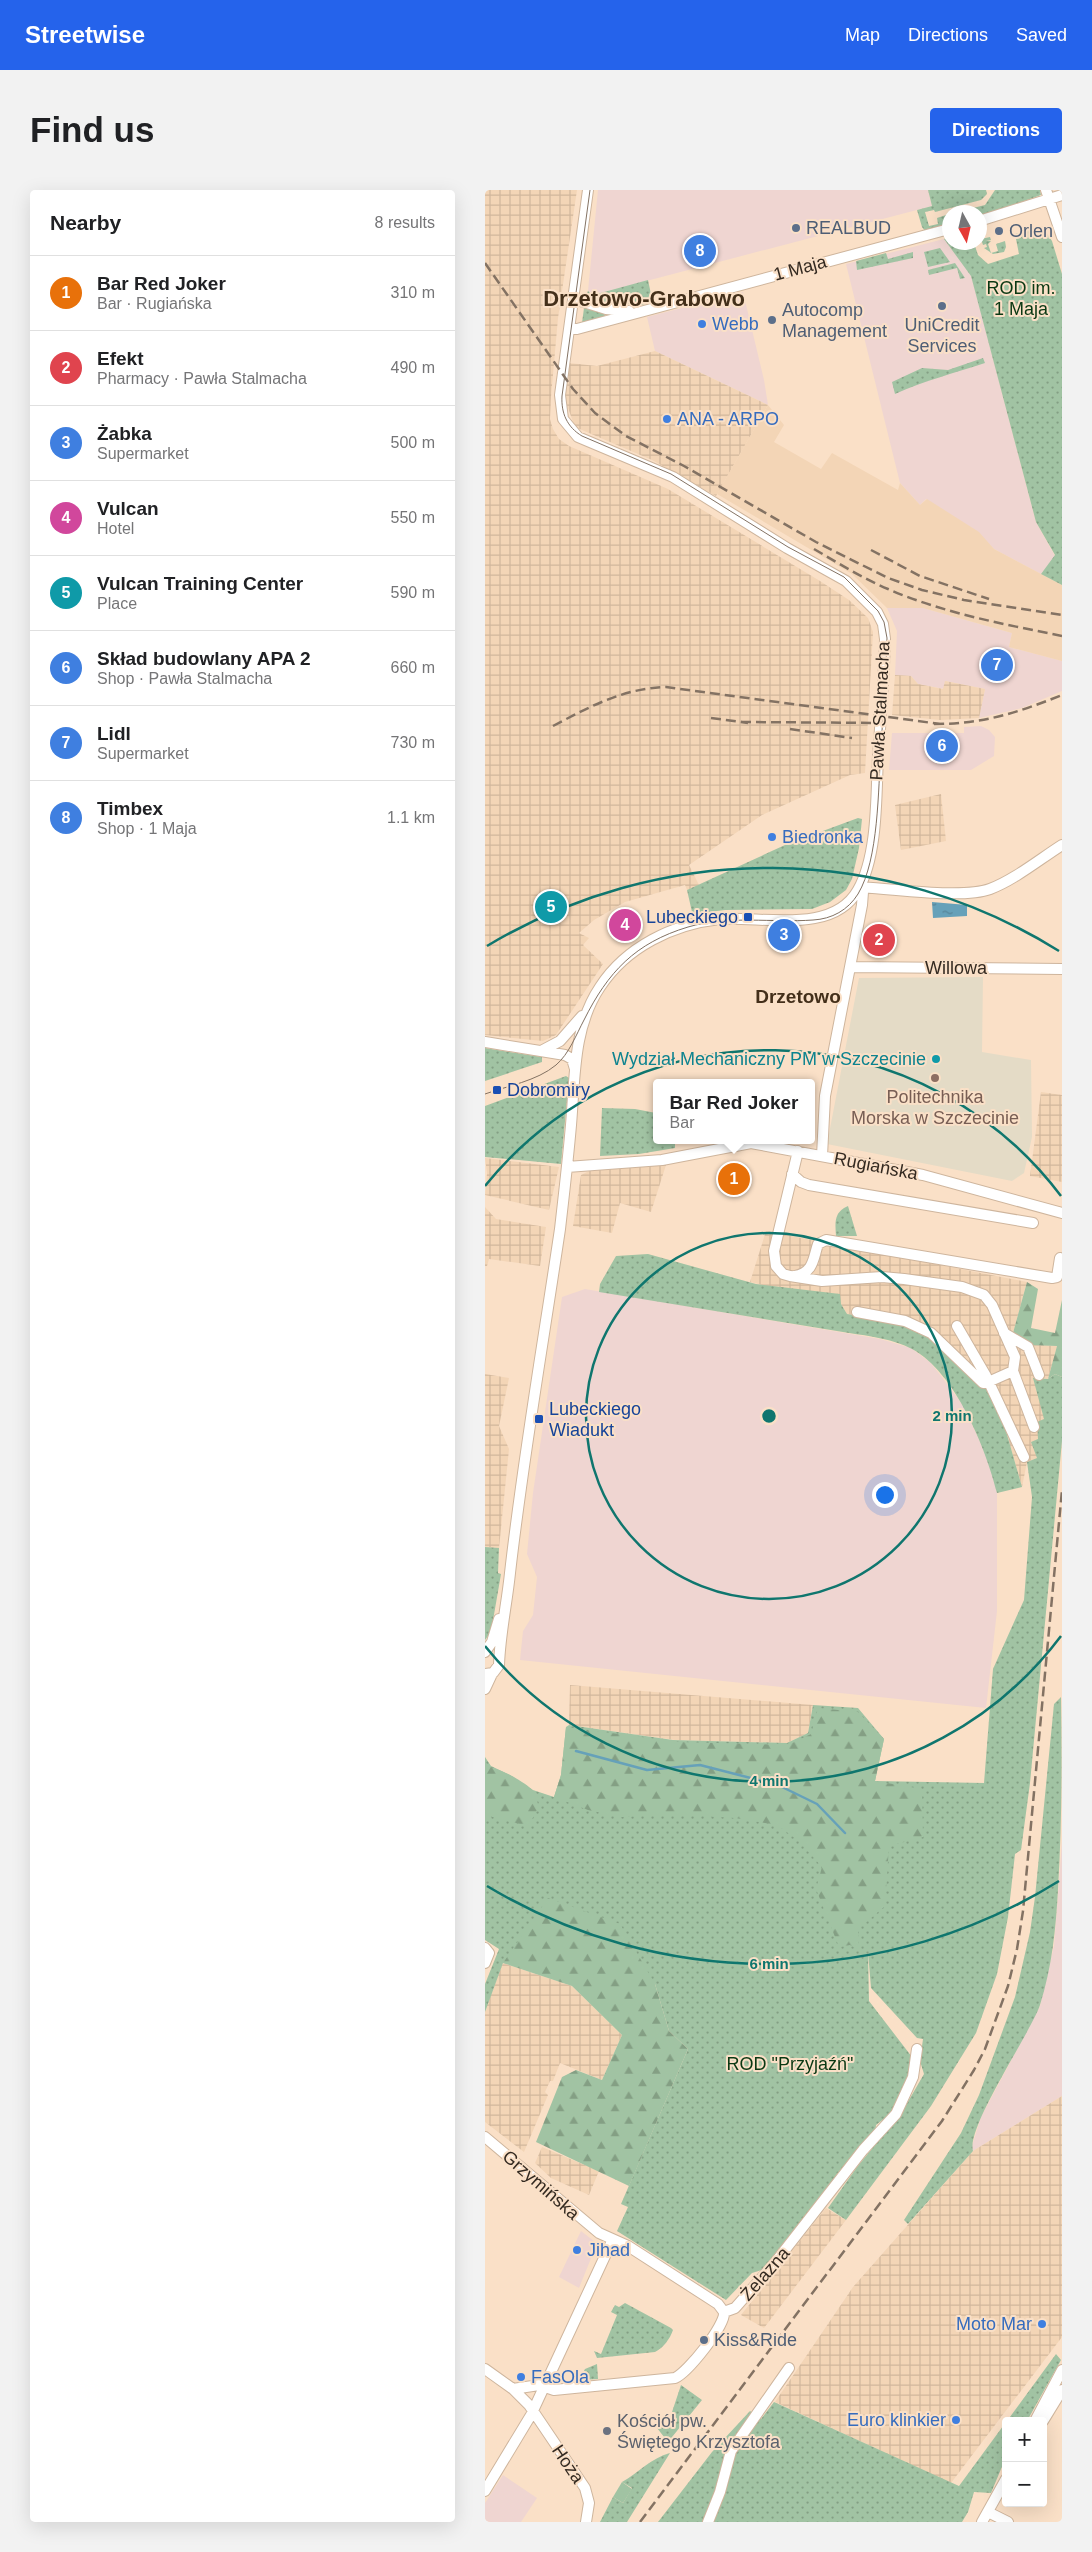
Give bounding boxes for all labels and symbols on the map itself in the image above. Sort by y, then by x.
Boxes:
north arrow [942,205,987,250]
place label: REALBUD [806,218,891,238]
place label: Orlen [1009,221,1053,241]
marker: REALBUD [790,222,802,234]
marker: Orlen [993,225,1005,237]
pin: 8 [684,232,716,270]
street label: 1 Maja [771,251,830,285]
park label: ROD im. 1 Maja [987,278,1056,319]
district label: Drzetowo-Grabowo [543,286,745,311]
place label: Autocomp Management [782,300,887,341]
marker: UniCredit Services [936,300,948,312]
place label: Webb [712,314,759,334]
marker: Autocomp Management [766,314,778,326]
place label: UniCredit Services [904,315,980,356]
marker: Webb [696,318,708,330]
place label: ANA - ARPO [677,409,779,429]
marker: ANA - ARPO [661,413,673,425]
street label: Pawła Stalmacha [866,640,894,781]
pin: 7 [981,646,1013,684]
pin: 6 [926,727,958,765]
place label: Biedronka [782,827,864,847]
marker: Biedronka [766,831,778,843]
pin: 5 [535,888,567,926]
pin: 4 [609,906,641,944]
place label: Lubeckiego [646,907,738,927]
marker: Lubeckiego [742,911,754,923]
pin: 3 [768,916,800,954]
pin: 2 [863,921,895,959]
street label: Willowa [925,958,988,978]
district label: Drzetowo [755,986,841,1007]
place label: Wydział Mechaniczny PM w Szczecinie [612,1049,926,1069]
marker: Wydział Mechaniczny PM w Szczecinie [930,1053,942,1065]
marker: Politechnika Morska w Szczecinie [929,1072,941,1084]
place label: Dobromiry [507,1080,590,1100]
marker: Dobromiry [491,1084,503,1096]
place label: Politechnika Morska w Szczecinie [851,1087,1019,1128]
street label: Rugiańska [832,1148,921,1184]
pin: 1 [718,1160,750,1198]
place label: Lubeckiego Wiadukt [549,1399,641,1440]
centre of rings [760,1407,778,1425]
text: 2 min [932,1407,972,1424]
marker: Lubeckiego Wiadukt [533,1413,545,1425]
your location [872,1482,898,1508]
text: 4 min [749,1772,789,1789]
text: 6 min [749,1955,789,1972]
park label: ROD "Przyjaźń" [727,2054,853,2074]
street label: Grzymińska [499,2146,584,2224]
place label: Jihad [587,2240,630,2260]
street label: Żelazna [736,2243,794,2305]
marker: Jihad [571,2244,583,2256]
place label: Moto Mar [956,2314,1032,2334]
marker: Moto Mar [1036,2318,1048,2330]
place label: Kiss&Ride [714,2330,797,2350]
marker: Kiss&Ride [698,2334,710,2346]
place label: FasOla [531,2367,590,2387]
marker: FasOla [515,2371,527,2383]
place label: Euro klinkier [847,2410,946,2430]
place label: Kościół pw. Świętego Krzysztofa [617,2411,781,2452]
marker: Euro klinkier [950,2414,962,2426]
marker: Kościół pw. Świętego Krzysztofa [601,2425,613,2437]
street label: Hoża [548,2441,589,2488]

